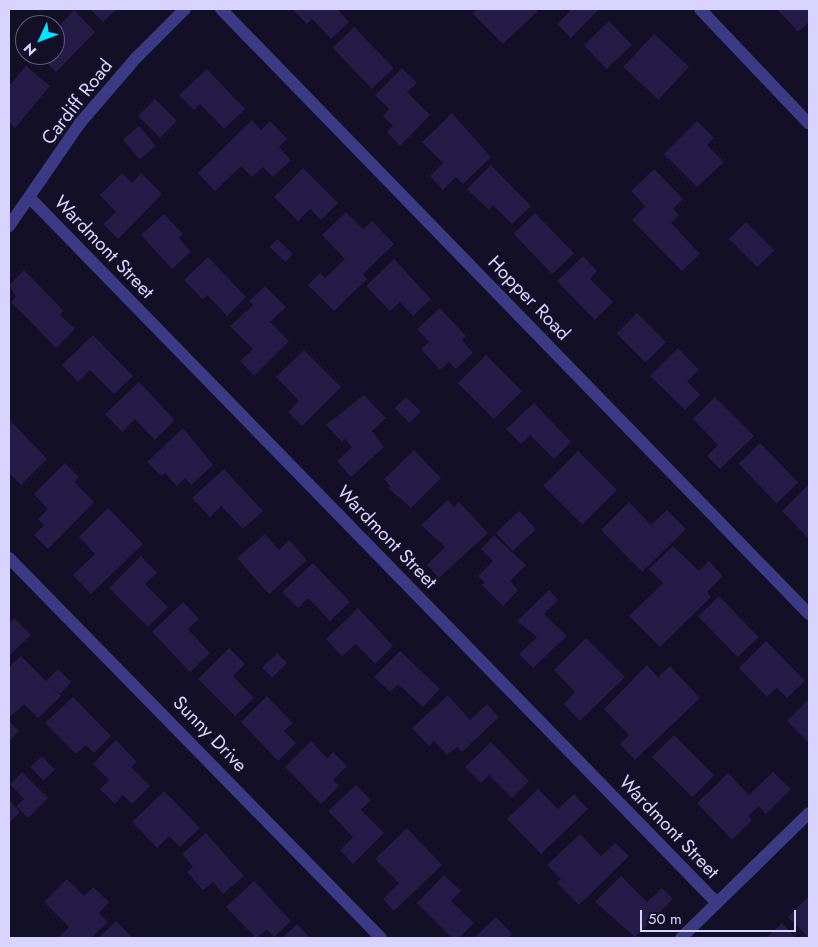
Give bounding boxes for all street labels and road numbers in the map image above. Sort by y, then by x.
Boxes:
street label: Cardiff Road [37,55,117,149]
street label: Wardmont Street [49,191,159,303]
street label: Hopper Road [483,251,575,345]
street label: Wardmont Street [332,481,442,593]
street label: Sunny Drive [168,691,252,777]
street label: Wardmont Street [614,771,724,883]

